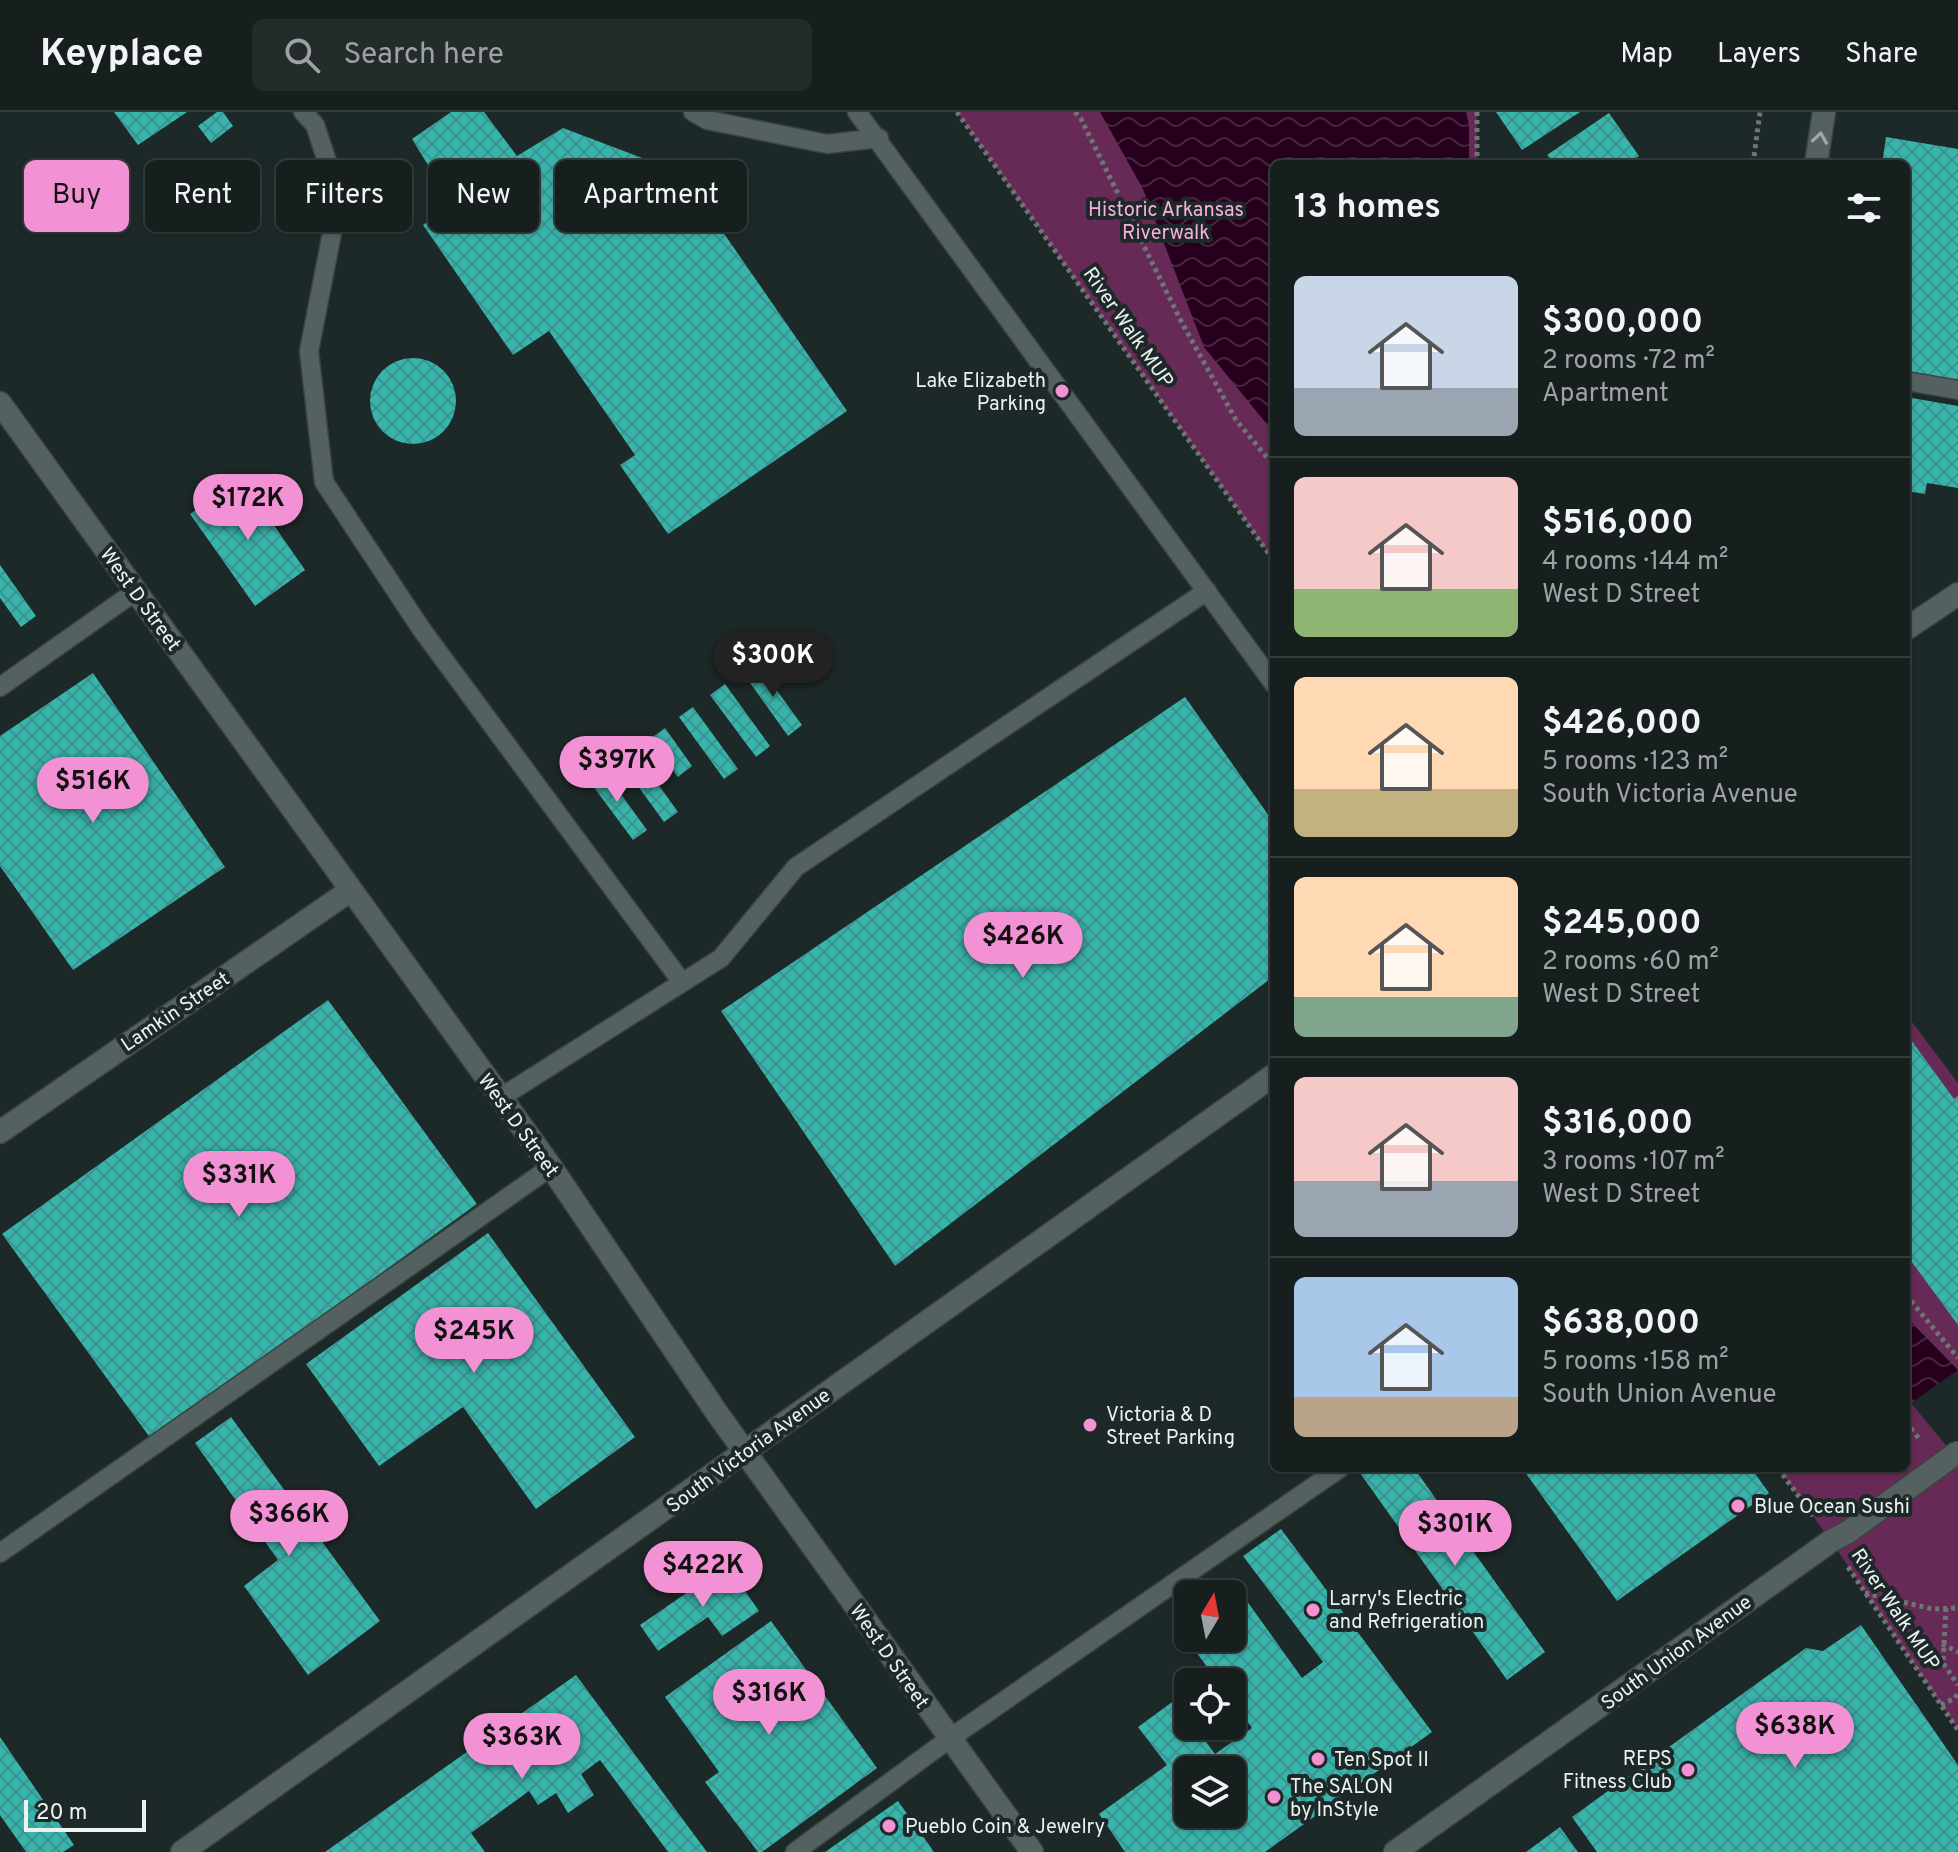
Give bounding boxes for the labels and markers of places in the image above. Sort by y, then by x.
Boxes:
place label: Lake Elizabeth Parking [915,369,1046,418]
marker: Lake Elizabeth Parking [1053,382,1071,400]
pin: $172K [192,474,304,542]
pin: $300K [717,631,829,699]
pin: $397K [561,736,673,804]
pin: $516K [37,757,149,825]
pin: $426K [967,912,1079,980]
pin: $331K [183,1151,295,1219]
pin: $245K [418,1307,530,1375]
place label: Victoria & D Street Parking [1106,1403,1235,1452]
marker: Victoria & D Street Parking [1081,1416,1099,1434]
pin: $366K [233,1490,345,1558]
place label: Blue Ocean Sushi [1754,1495,1910,1521]
marker: Blue Ocean Sushi [1729,1497,1747,1515]
pin: $301K [1399,1500,1511,1568]
pin: $422K [647,1541,759,1609]
place label: Larry's Electric and Refrigeration [1329,1587,1484,1636]
marker: Larry's Electric and Refrigeration [1304,1601,1322,1619]
pin: $316K [713,1669,825,1737]
pin: $638K [1739,1702,1851,1770]
pin: $363K [466,1713,578,1781]
place label: REPS Fitness Club [1563,1747,1672,1796]
place label: Ten Spot II [1334,1748,1429,1774]
marker: Ten Spot II [1309,1750,1327,1768]
marker: REPS Fitness Club [1679,1761,1697,1779]
place label: The SALON by InStyle [1290,1775,1393,1824]
marker: The SALON by InStyle [1265,1788,1283,1806]
place label: Pueblo Coin & Jewelry [905,1815,1105,1841]
marker: Pueblo Coin & Jewelry [880,1817,898,1835]

